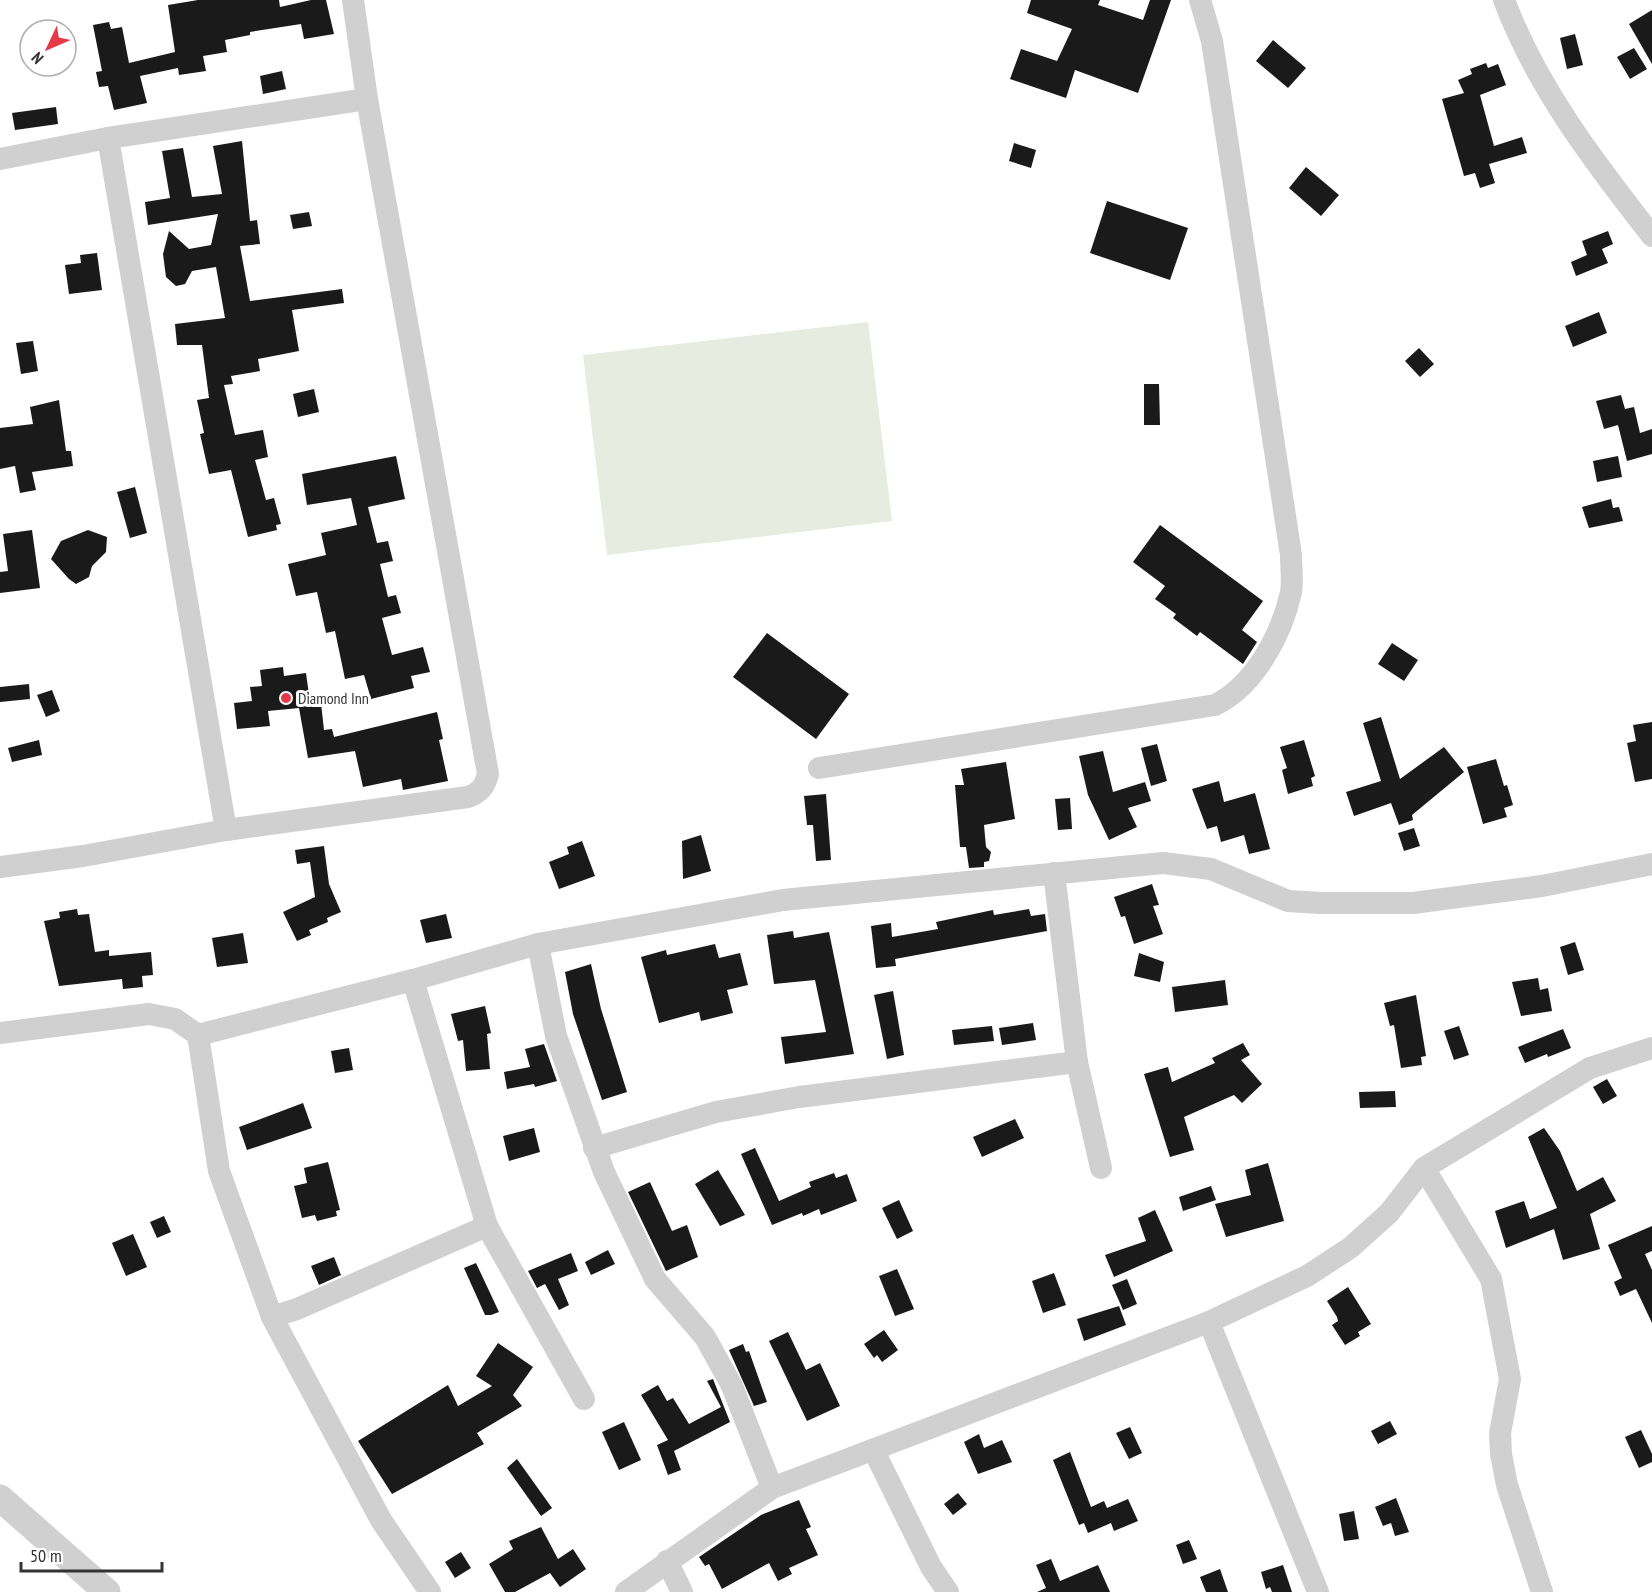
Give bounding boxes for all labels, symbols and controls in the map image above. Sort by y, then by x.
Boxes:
north arrow [18,18,78,78]
text: N [27,48,47,68]
place label: Diamond Inn [298,688,369,708]
marker: Diamond Inn [279,691,293,705]
scale bar [21,1535,162,1573]
text: 50 m [30,1544,62,1567]

